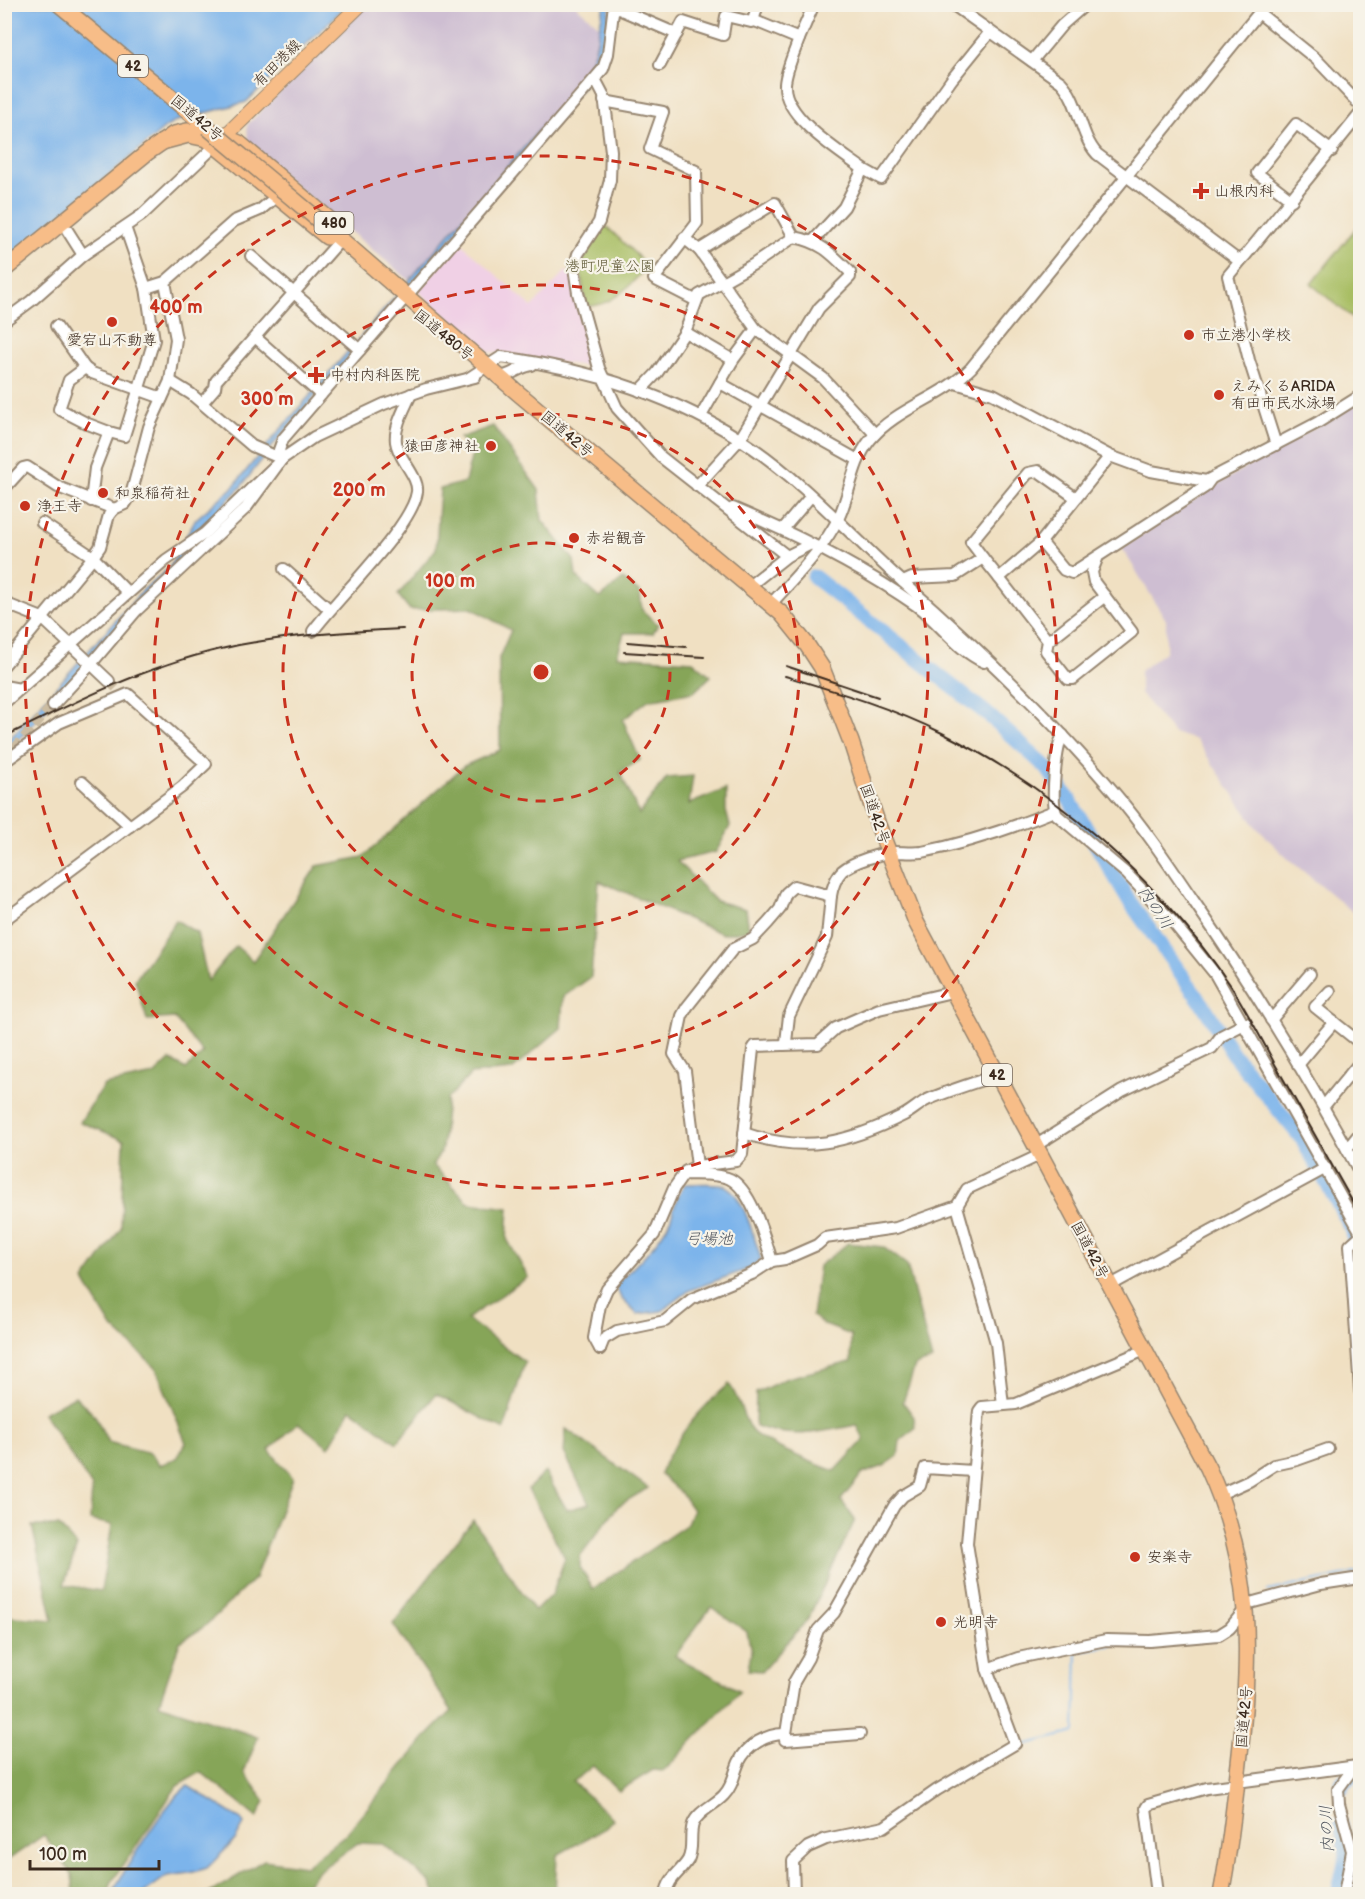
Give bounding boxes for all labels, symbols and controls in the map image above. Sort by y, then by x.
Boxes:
street label: 有田港線 [249,35,305,91]
road number: 42 [118,55,148,77]
street label: 国道42号 [166,91,227,146]
marker: 山根内科 [1192,182,1210,200]
place label: 山根内科 [1214,182,1274,201]
road number: 480 [314,212,354,234]
park label: 港町児童公園 [565,257,655,276]
text: 400 m [149,297,203,318]
street label: 国道480号 [410,305,478,365]
marker: 愛宕山不動尊 [105,315,119,329]
place label: 市立港小学校 [1201,326,1291,345]
marker: 市立港小学校 [1182,328,1196,342]
place label: 愛宕山不動尊 [67,331,157,350]
marker: 中村内科医院 [307,366,325,384]
place label: 中村内科医院 [330,366,420,385]
place label: えみくるARIDA 有田市民水泳場 [1231,377,1336,413]
marker: えみくるARIDA 有田市民水泳場 [1212,388,1226,402]
text: 300 m [240,389,294,410]
street label: 国道42号 [536,407,597,462]
place label: 猿田彦神社 [404,437,479,456]
marker: 猿田彦神社 [484,439,498,453]
text: 200 m [332,480,386,501]
place label: 和泉稲荷社 [115,484,190,503]
marker: 和泉稲荷社 [96,486,110,500]
place label: 浄王寺 [37,497,82,516]
marker: 浄王寺 [18,499,32,513]
place label: 赤岩観音 [586,529,646,548]
marker: 赤岩観音 [567,531,581,545]
text: 100 m [425,571,475,592]
centre of rings [531,662,551,682]
street label: 国道42号 [855,781,894,847]
water label: 内の川 [1133,883,1176,933]
road number: 42 [982,1064,1012,1086]
street label: 国道42号 [1066,1218,1113,1283]
water label: 弓場池 [685,1230,734,1249]
place label: 安楽寺 [1147,1548,1192,1567]
marker: 安楽寺 [1128,1550,1142,1564]
place label: 光明寺 [953,1613,998,1632]
marker: 光明寺 [934,1615,948,1629]
street label: 国道42号 [1232,1685,1257,1749]
water label: 内の川 [1317,1804,1338,1853]
scale bar [30,1833,159,1871]
text: 100 m [39,1844,87,1865]

